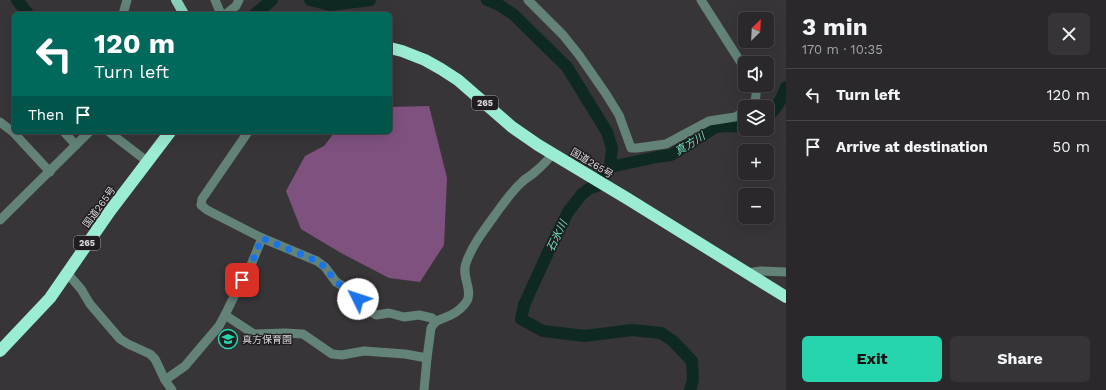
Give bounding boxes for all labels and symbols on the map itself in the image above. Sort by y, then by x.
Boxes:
north arrow [738,12,774,48]
road number: 265 [472,96,498,110]
water label: 真方川 [673,129,708,158]
street label: 国道265号 [569,146,615,180]
street label: 国道265号 [81,184,117,230]
water label: 石氷川 [544,217,571,254]
road number: 265 [74,236,100,250]
pin [225,263,259,297]
position arrow [337,278,379,320]
school or university icon: 真方保育園 [217,328,239,350]
place label: 真方保育園 [242,334,292,345]

